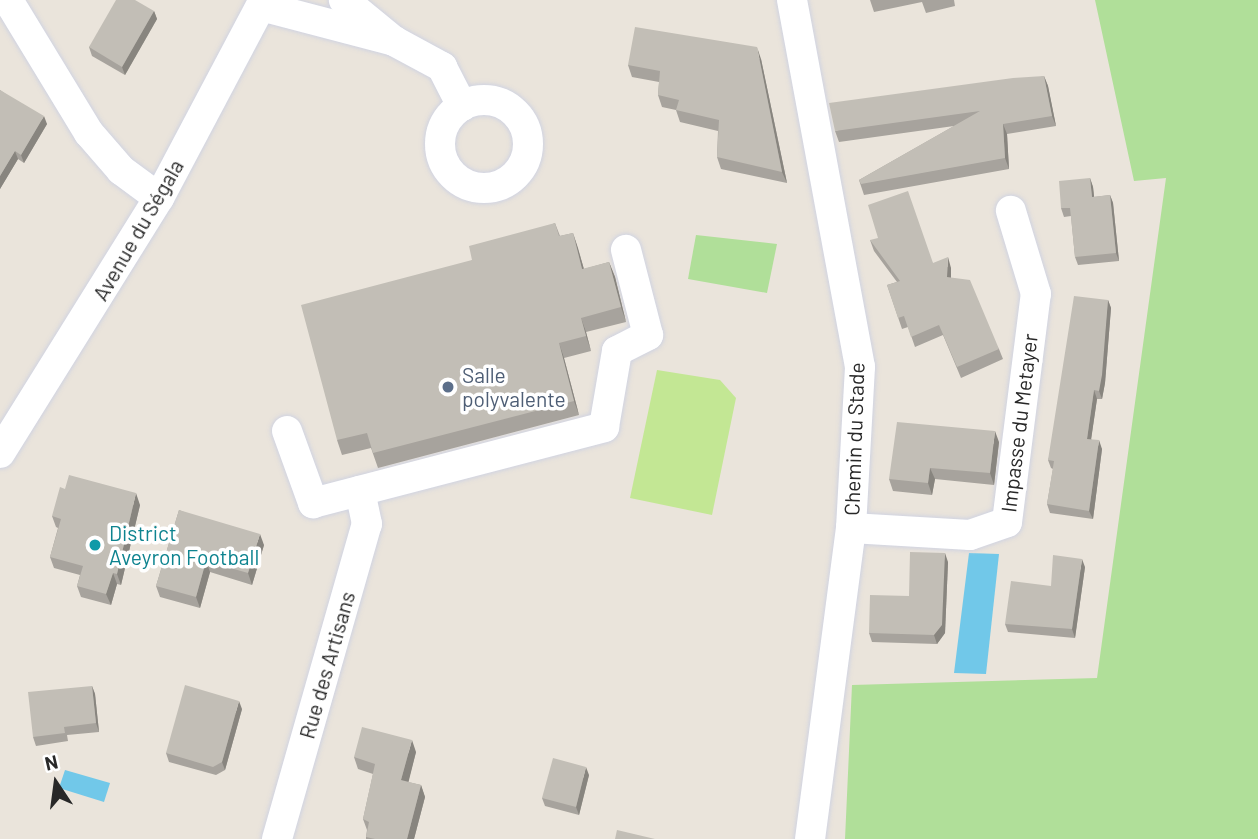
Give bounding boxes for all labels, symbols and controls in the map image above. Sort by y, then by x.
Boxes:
street label: Avenue du Ségala [87,155,189,305]
street label: Impasse du Metayer [996,332,1042,514]
place label: Salle polyvalente [462,362,566,412]
street label: Chemin du Stade [839,362,869,516]
marker: Salle polyvalente [440,379,456,395]
place label: District Aveyron Football [109,520,259,570]
marker: District Aveyron Football [87,537,103,553]
street label: Rue des Artisans [294,588,360,742]
north arrow [21,748,91,818]
text: N [42,749,60,775]

